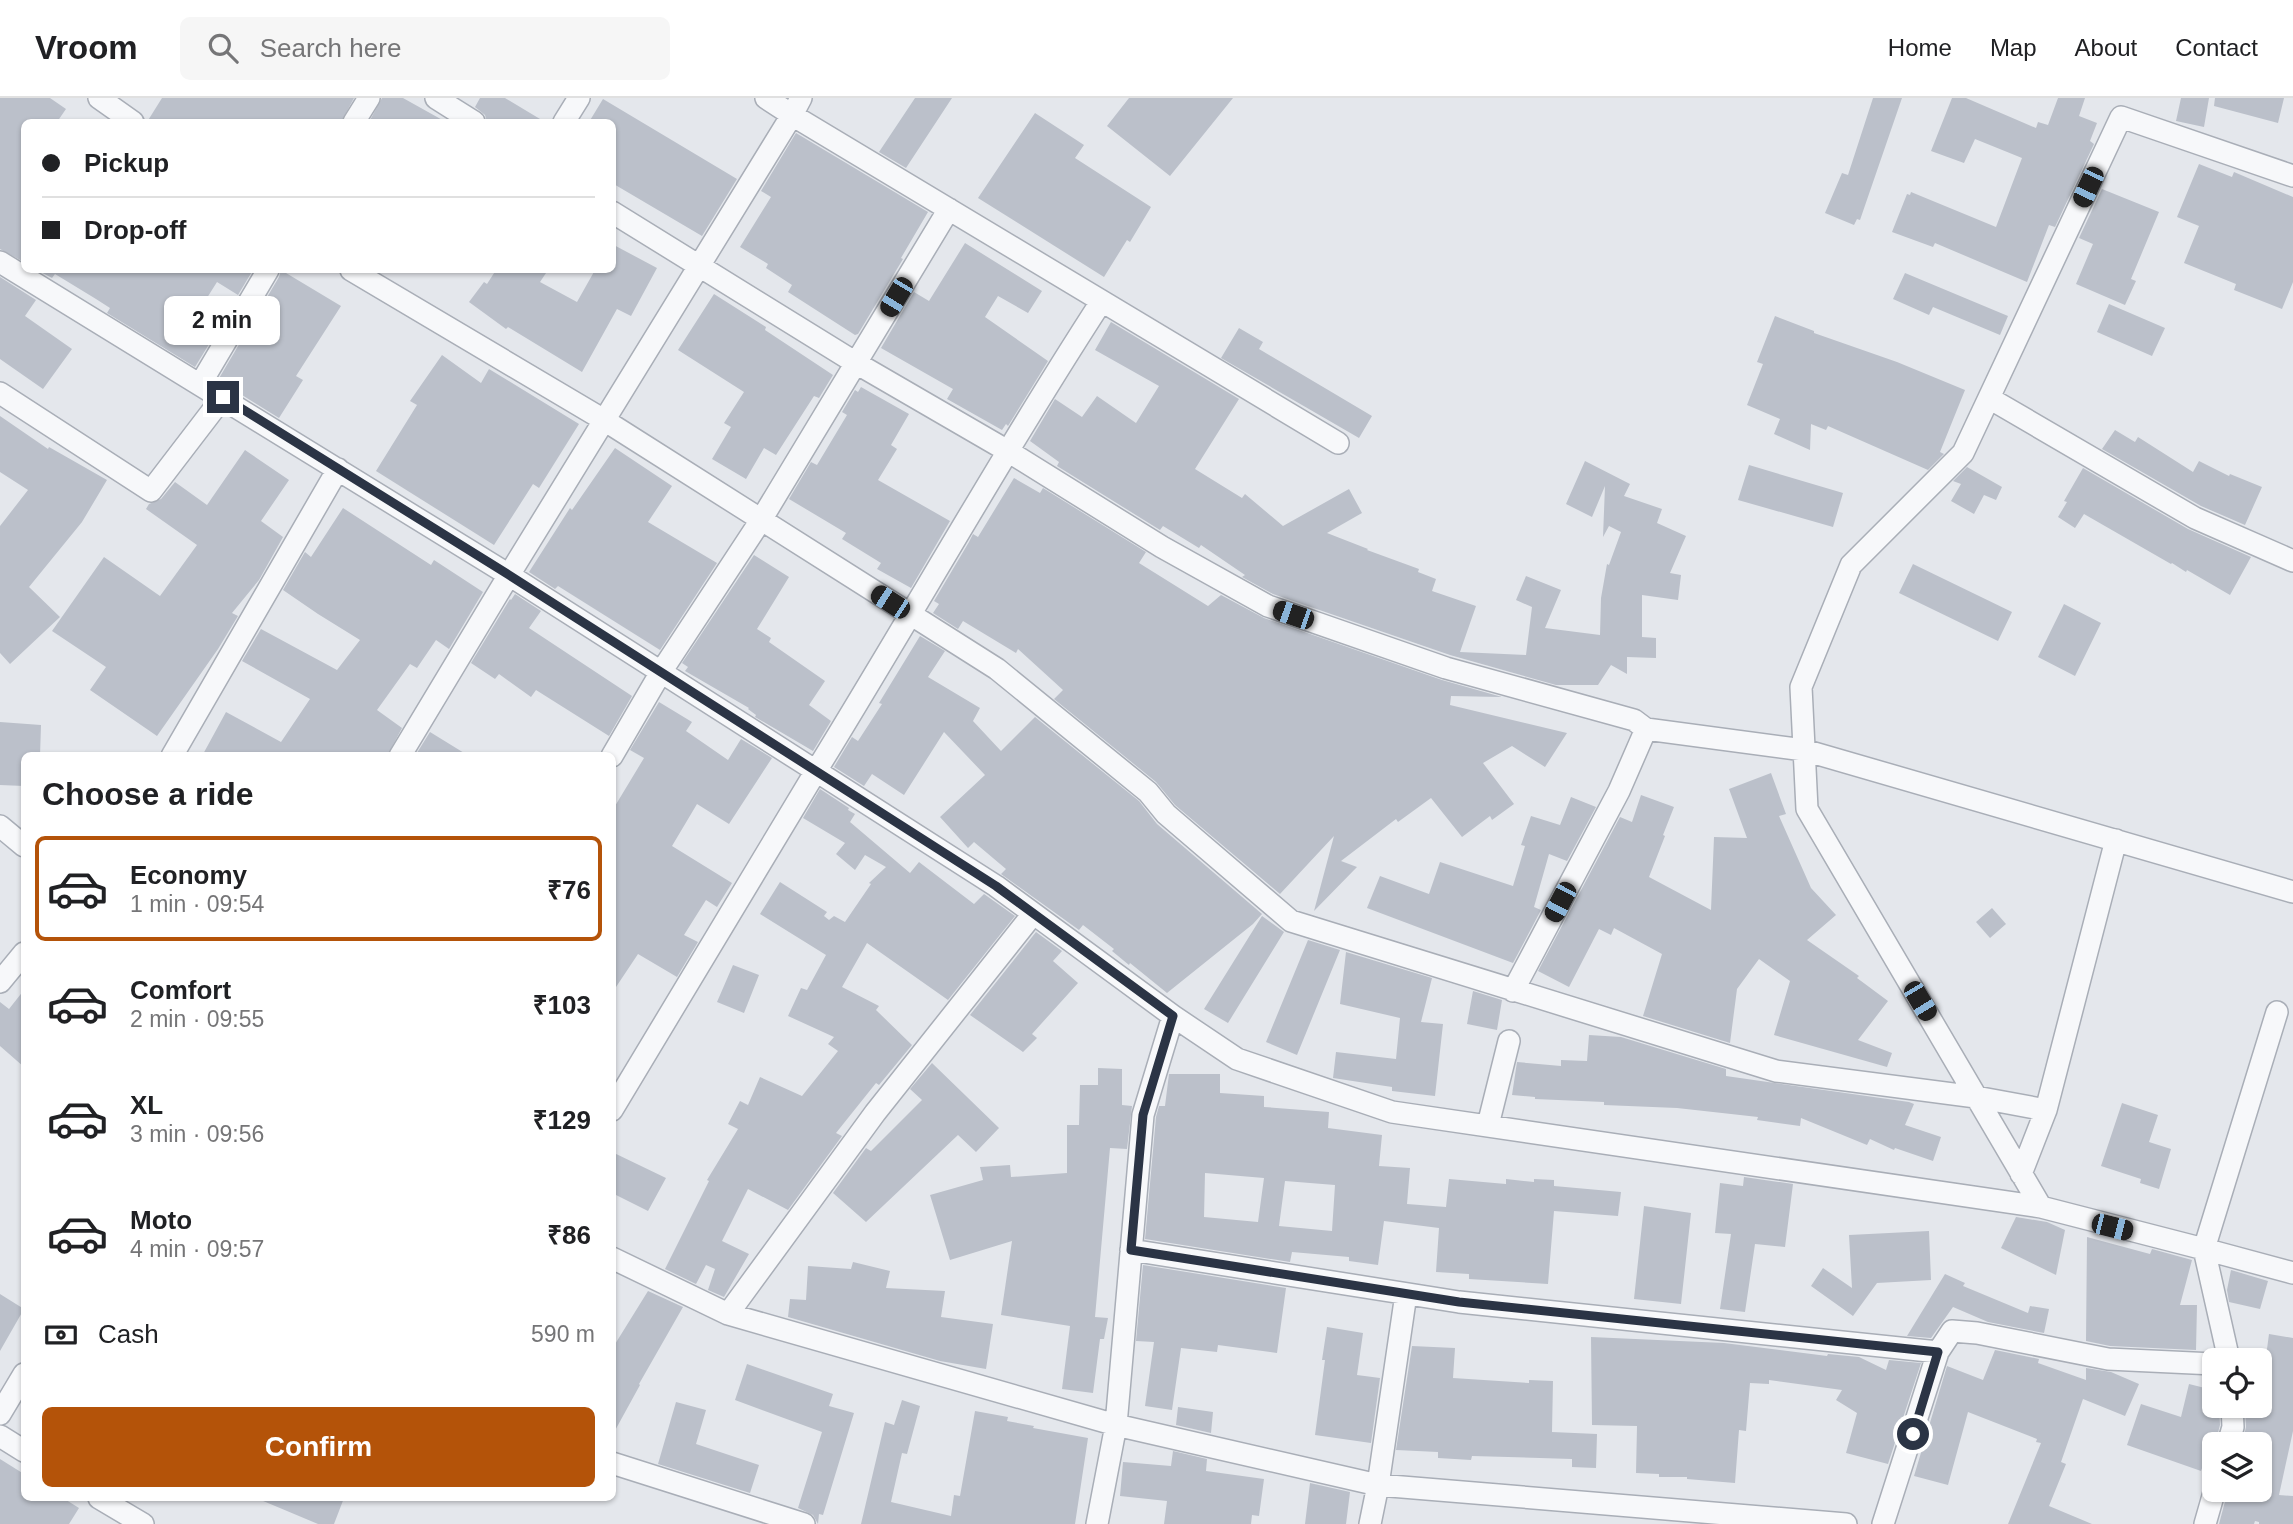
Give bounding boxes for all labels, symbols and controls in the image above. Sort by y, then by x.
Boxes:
search box [180,17,670,80]
text: Vroom [35,29,138,66]
icon: search [204,29,242,67]
text: Search here [260,33,401,63]
text: Home [1888,34,1952,61]
text: Map [1990,34,2037,61]
text: About [2075,34,2137,61]
text: Contact [2175,34,2258,61]
text: Pickup [84,148,169,178]
car [2070,164,2107,210]
text: Drop-off [84,215,187,245]
car [877,274,916,320]
callout: 2 min [165,296,281,344]
text: 2 min [192,307,252,333]
route end [207,381,239,413]
car [867,582,914,622]
car [1270,598,1317,632]
text: Choose a ride [42,776,254,812]
icon: car [46,857,109,920]
text: Economy [130,860,247,890]
text: ₹76 [547,875,591,905]
car [1541,879,1580,925]
text: 1 min · 09:54 [130,891,264,917]
icon: car [46,972,109,1035]
text: Comfort [130,975,231,1005]
car [1901,978,1940,1024]
text: ₹103 [533,990,591,1020]
text: 2 min · 09:55 [130,1006,264,1032]
icon: car [46,1087,109,1150]
text: XL [130,1090,163,1120]
text: ₹129 [533,1105,591,1135]
text: 3 min · 09:56 [130,1121,264,1147]
icon: car [46,1202,109,1265]
text: Moto [130,1205,192,1235]
car [2090,1212,2135,1242]
text: ₹86 [547,1220,591,1250]
text: 4 min · 09:57 [130,1236,264,1262]
icon: cash [42,1316,80,1354]
text: Cash [98,1319,159,1349]
text: 590 m [531,1321,595,1347]
map controls [2202,1348,2272,1502]
button: locate [2202,1348,2272,1418]
button: Confirm [42,1407,595,1487]
route start [1897,1418,1929,1450]
button: layers [2202,1432,2272,1502]

